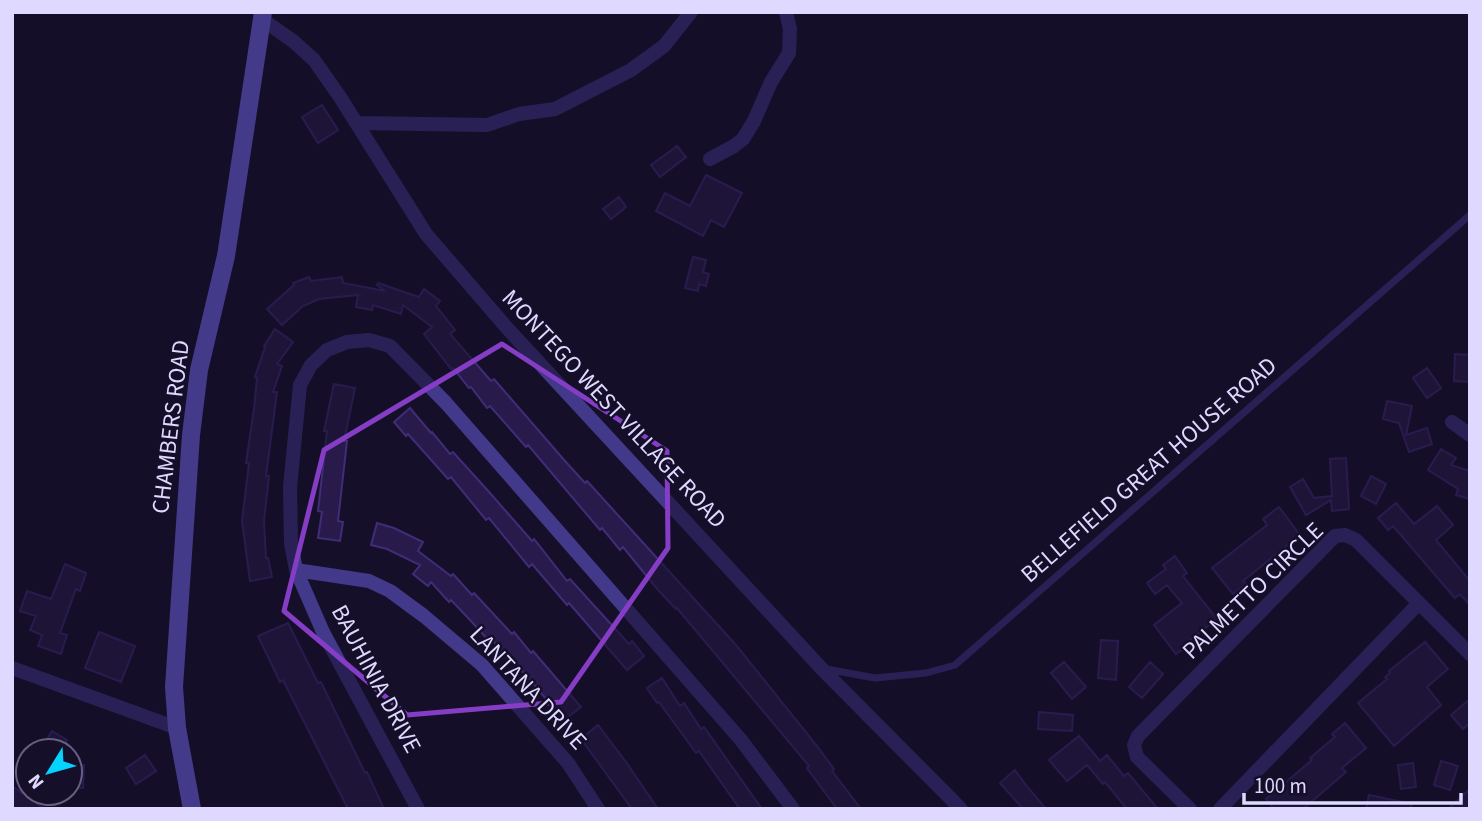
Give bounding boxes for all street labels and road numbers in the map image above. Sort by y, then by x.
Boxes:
street label: MONTEGO WEST VILLAGE ROAD [494,282,734,536]
street label: CHAMBERS ROAD [143,338,199,516]
street label: BELLEFIELD GREAT HOUSE ROAD [1013,349,1285,591]
street label: PALMETTO CIRCLE [1174,514,1332,668]
street label: BAUHINIA DRIVE [322,599,430,759]
street label: LANTANA DRIVE [461,618,595,758]

